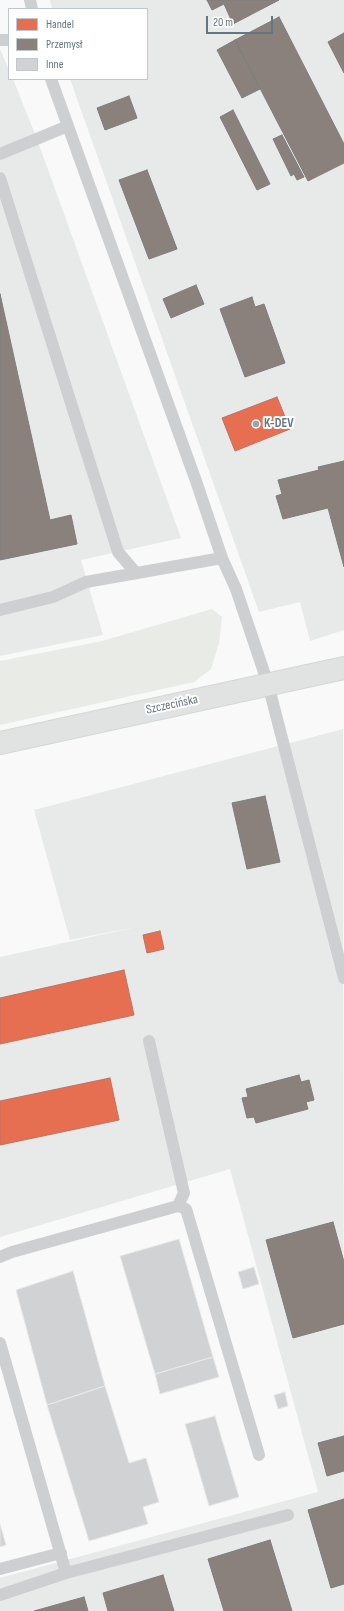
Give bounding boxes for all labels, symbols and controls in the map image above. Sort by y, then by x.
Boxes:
legend [8,8,148,80]
scale bar [208,8,275,34]
text: 20 m [213,15,233,30]
text: Handel [46,17,74,32]
text: Przemysł [46,37,82,52]
text: Inne [46,57,64,72]
place label: K-DEV [264,416,294,432]
marker: K-DEV [251,419,261,429]
street label: Szczecińska [145,692,199,718]

